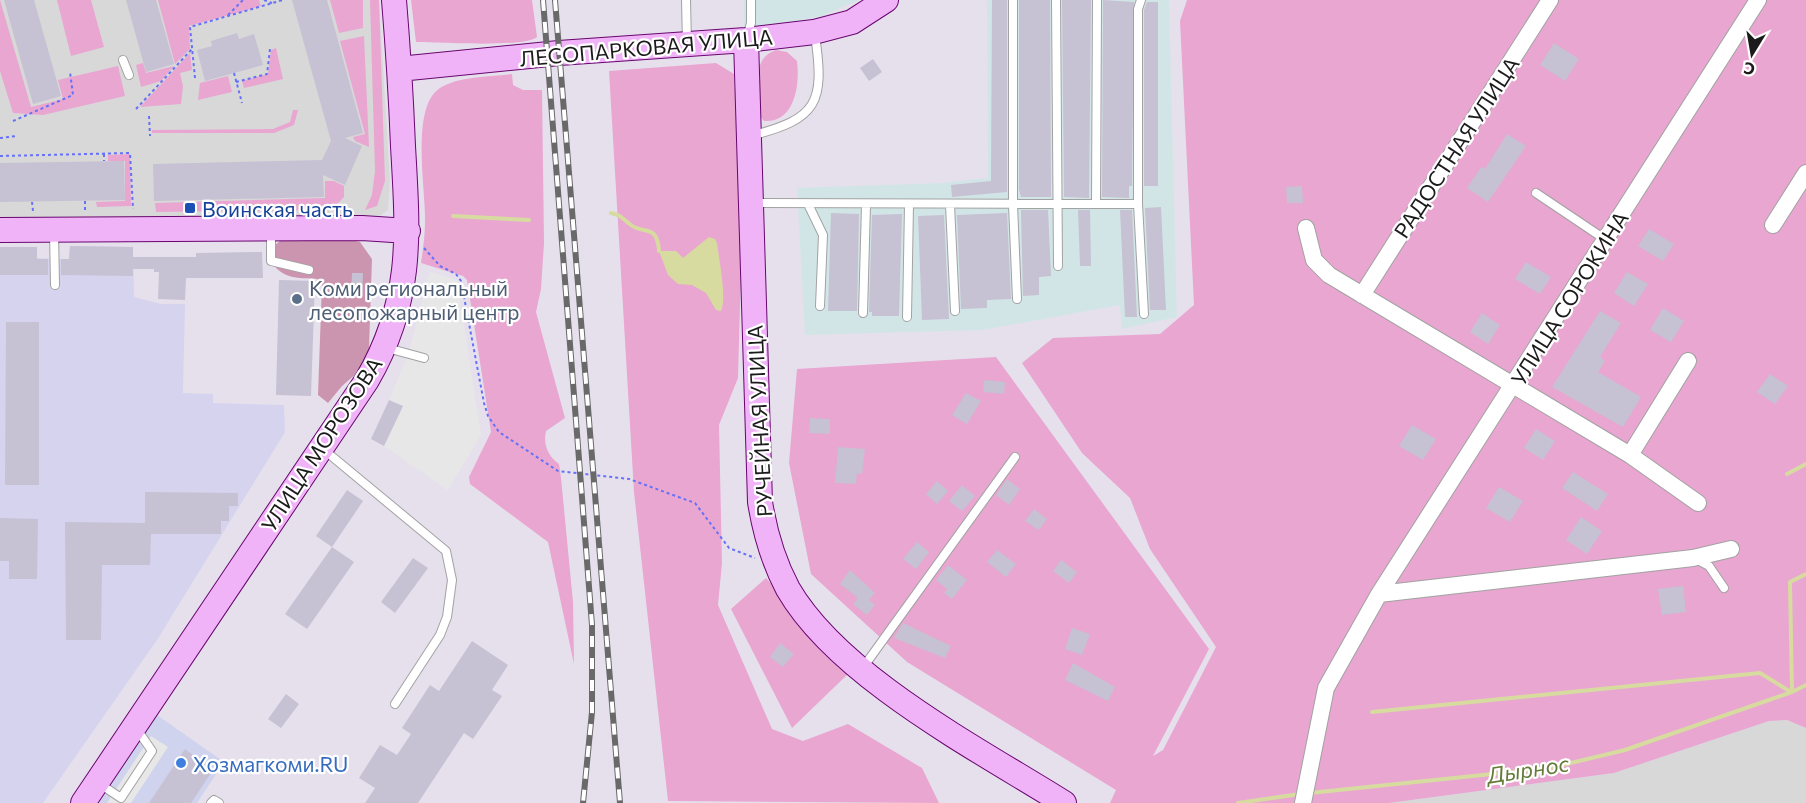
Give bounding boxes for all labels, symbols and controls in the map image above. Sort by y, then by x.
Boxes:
street label: ЛЕСОПАРКОВАЯ УЛИЦА [518,23,774,71]
north arrow [1722,24,1782,84]
street label: РАДОСТНАЯ УЛИЦА [1388,52,1524,242]
text: С [1742,59,1756,80]
place label: Воинская часть [202,196,353,221]
marker: Воинская часть [183,201,197,215]
street label: УЛИЦА СОРОКИНА [1505,206,1633,390]
place label: Коми региональный лесопожарный центр [309,275,520,324]
marker: Коми региональный лесопожарный центр [290,292,304,306]
street label: РУЧЕЙНАЯ УЛИЦА [741,324,777,518]
street label: УЛИЦА МОРОЗОВА [255,352,387,536]
water label: Дырнос [1483,749,1571,789]
place label: Хозмагкоми.RU [193,751,348,776]
marker: Хозмагкоми.RU [174,756,188,770]

